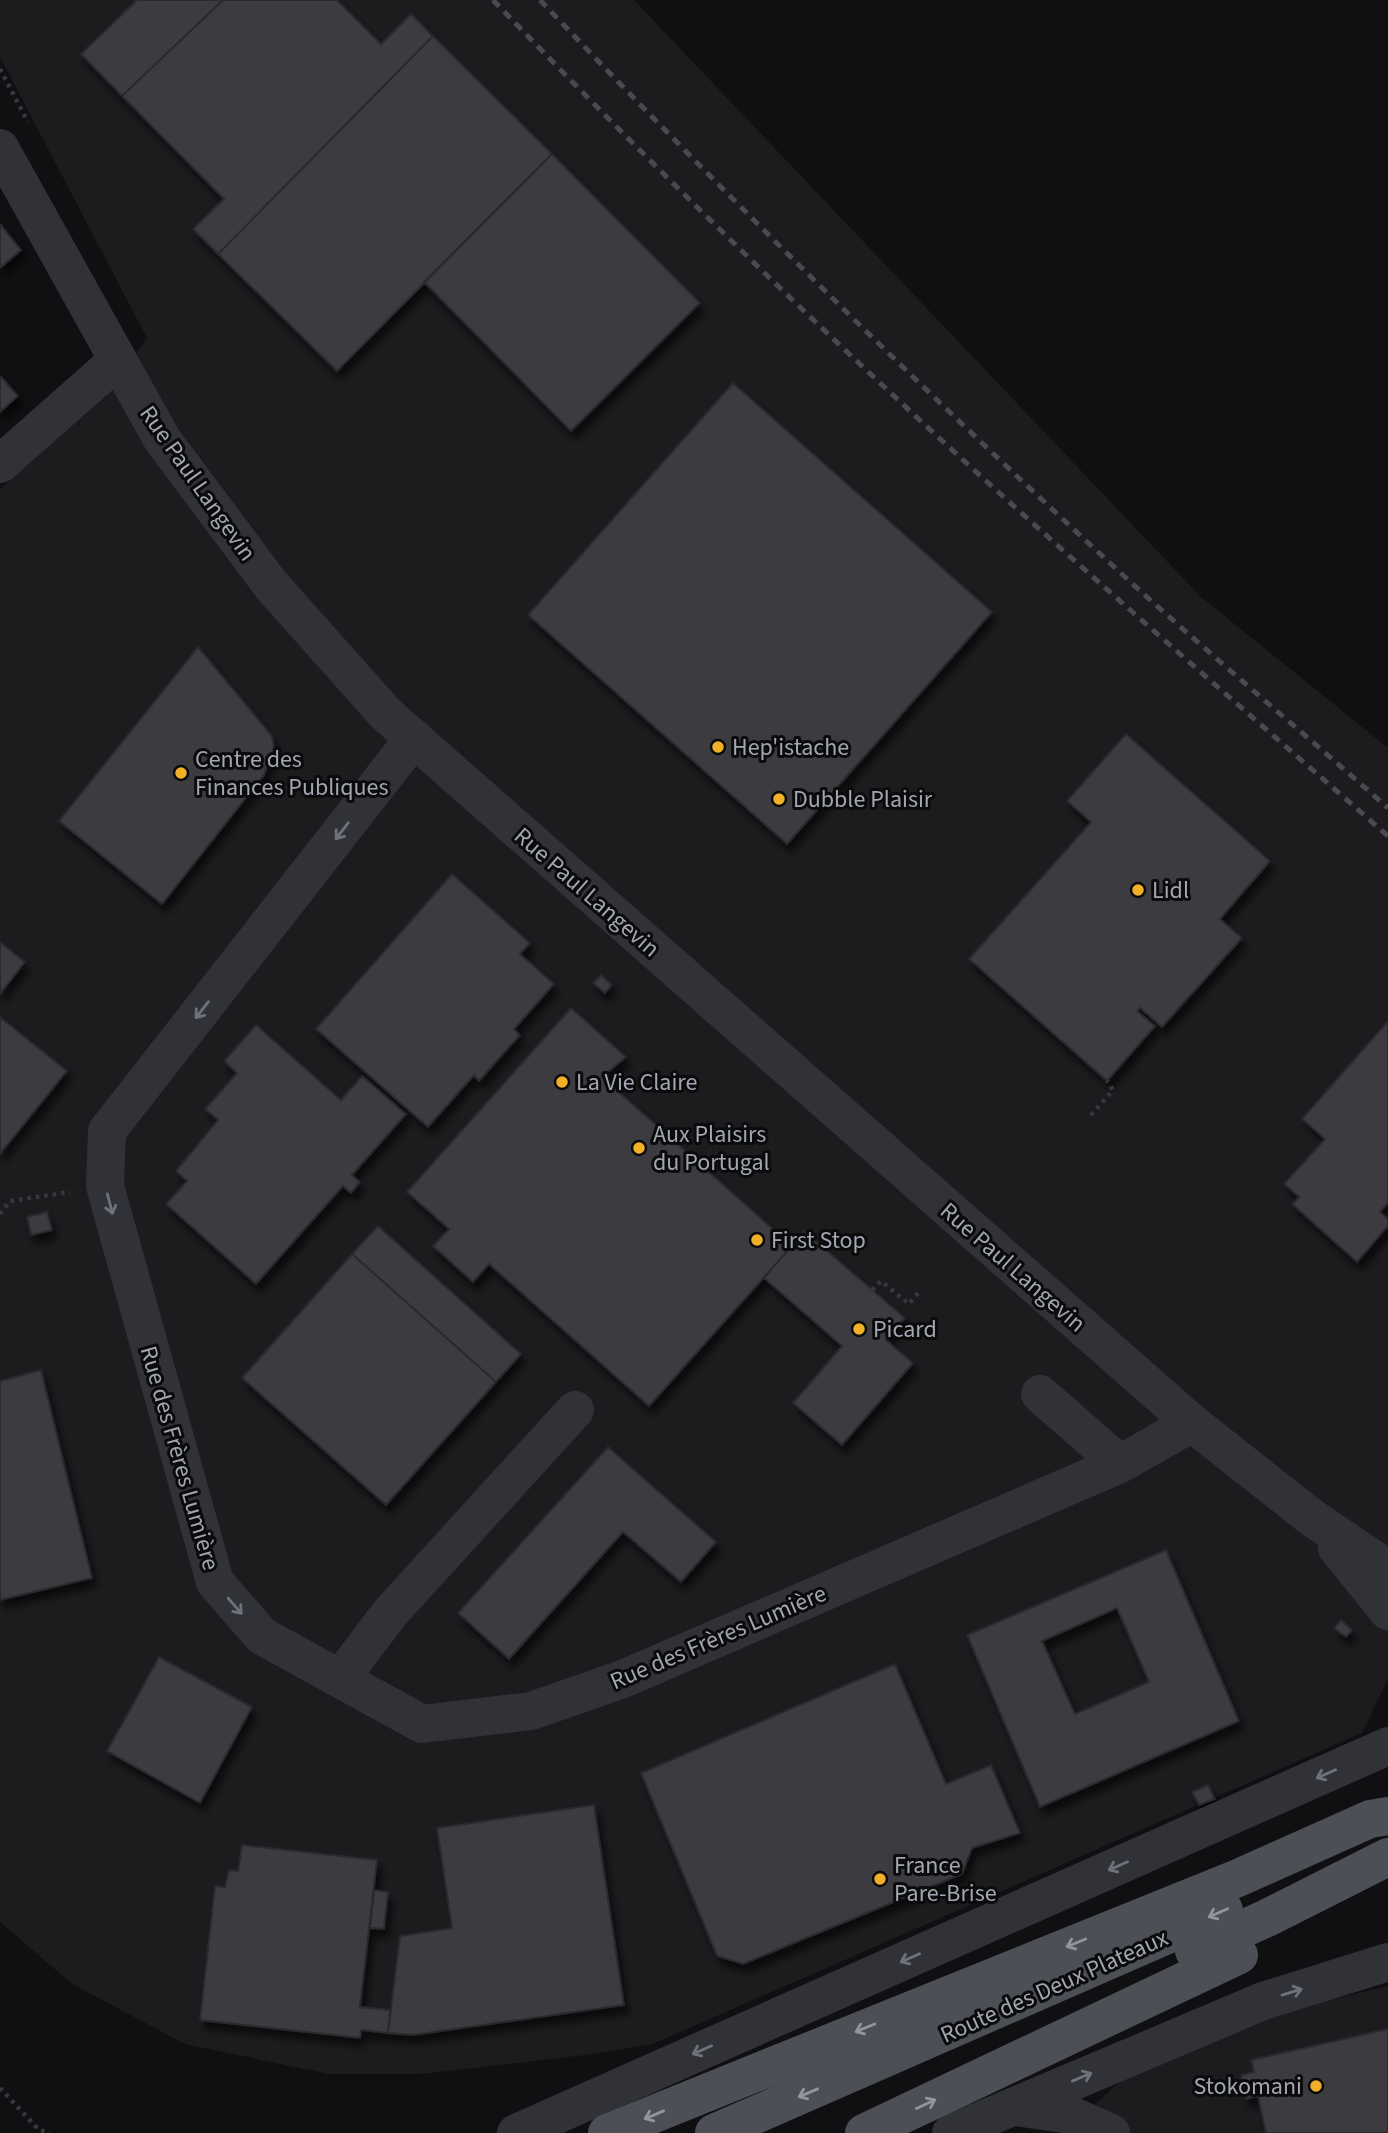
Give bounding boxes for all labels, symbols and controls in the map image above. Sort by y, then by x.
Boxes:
street label: Rue Paul Langevin [131,398,264,568]
place label: Hep'istache [732,730,849,765]
marker: Hep'istache [710,739,726,755]
place label: Centre des Finances Publiques [195,742,389,805]
marker: Centre des Finances Publiques [173,765,189,781]
place label: Dubble Plaisir [793,782,933,817]
marker: Dubble Plaisir [771,791,787,807]
street label: Rue Paul Langevin [506,819,667,966]
one-way arrow [335,821,350,840]
place label: Lidl [1152,873,1189,908]
marker: Lidl [1130,882,1146,898]
one-way arrow [195,1000,210,1019]
place label: La Vie Claire [576,1065,697,1100]
marker: La Vie Claire [554,1074,570,1090]
place label: Aux Plaisirs du Portugal [653,1117,770,1180]
marker: Aux Plaisirs du Portugal [631,1140,647,1156]
one-way arrow [104,1192,117,1215]
street label: Rue Paul Langevin [932,1194,1093,1341]
place label: First Stop [771,1223,866,1258]
marker: First Stop [749,1232,765,1248]
place label: Picard [873,1312,937,1347]
marker: Picard [851,1321,867,1337]
street label: Rue des Frères Lumière [131,1342,228,1574]
street label: Rue des Frères Lumière [605,1576,832,1699]
one-way arrow [227,1596,243,1614]
one-way arrow [1315,1768,1337,1781]
place label: France Pare-Brise [894,1848,997,1911]
one-way arrow [1107,1860,1129,1873]
marker: France Pare-Brise [872,1871,888,1887]
one-way arrow [1208,1907,1229,1920]
street label: Route des Deux Plateaux [935,1920,1174,2052]
one-way arrow [1065,1937,1087,1950]
one-way arrow [900,1952,921,1965]
one-way arrow [1281,1984,1303,1997]
one-way arrow [854,2022,876,2035]
one-way arrow [692,2045,713,2058]
place label: Stokomani [1193,2069,1302,2104]
one-way arrow [1070,2070,1092,2083]
marker: Stokomani [1308,2078,1324,2094]
one-way arrow [798,2087,819,2100]
one-way arrow [915,2097,936,2110]
one-way arrow [644,2109,666,2122]

